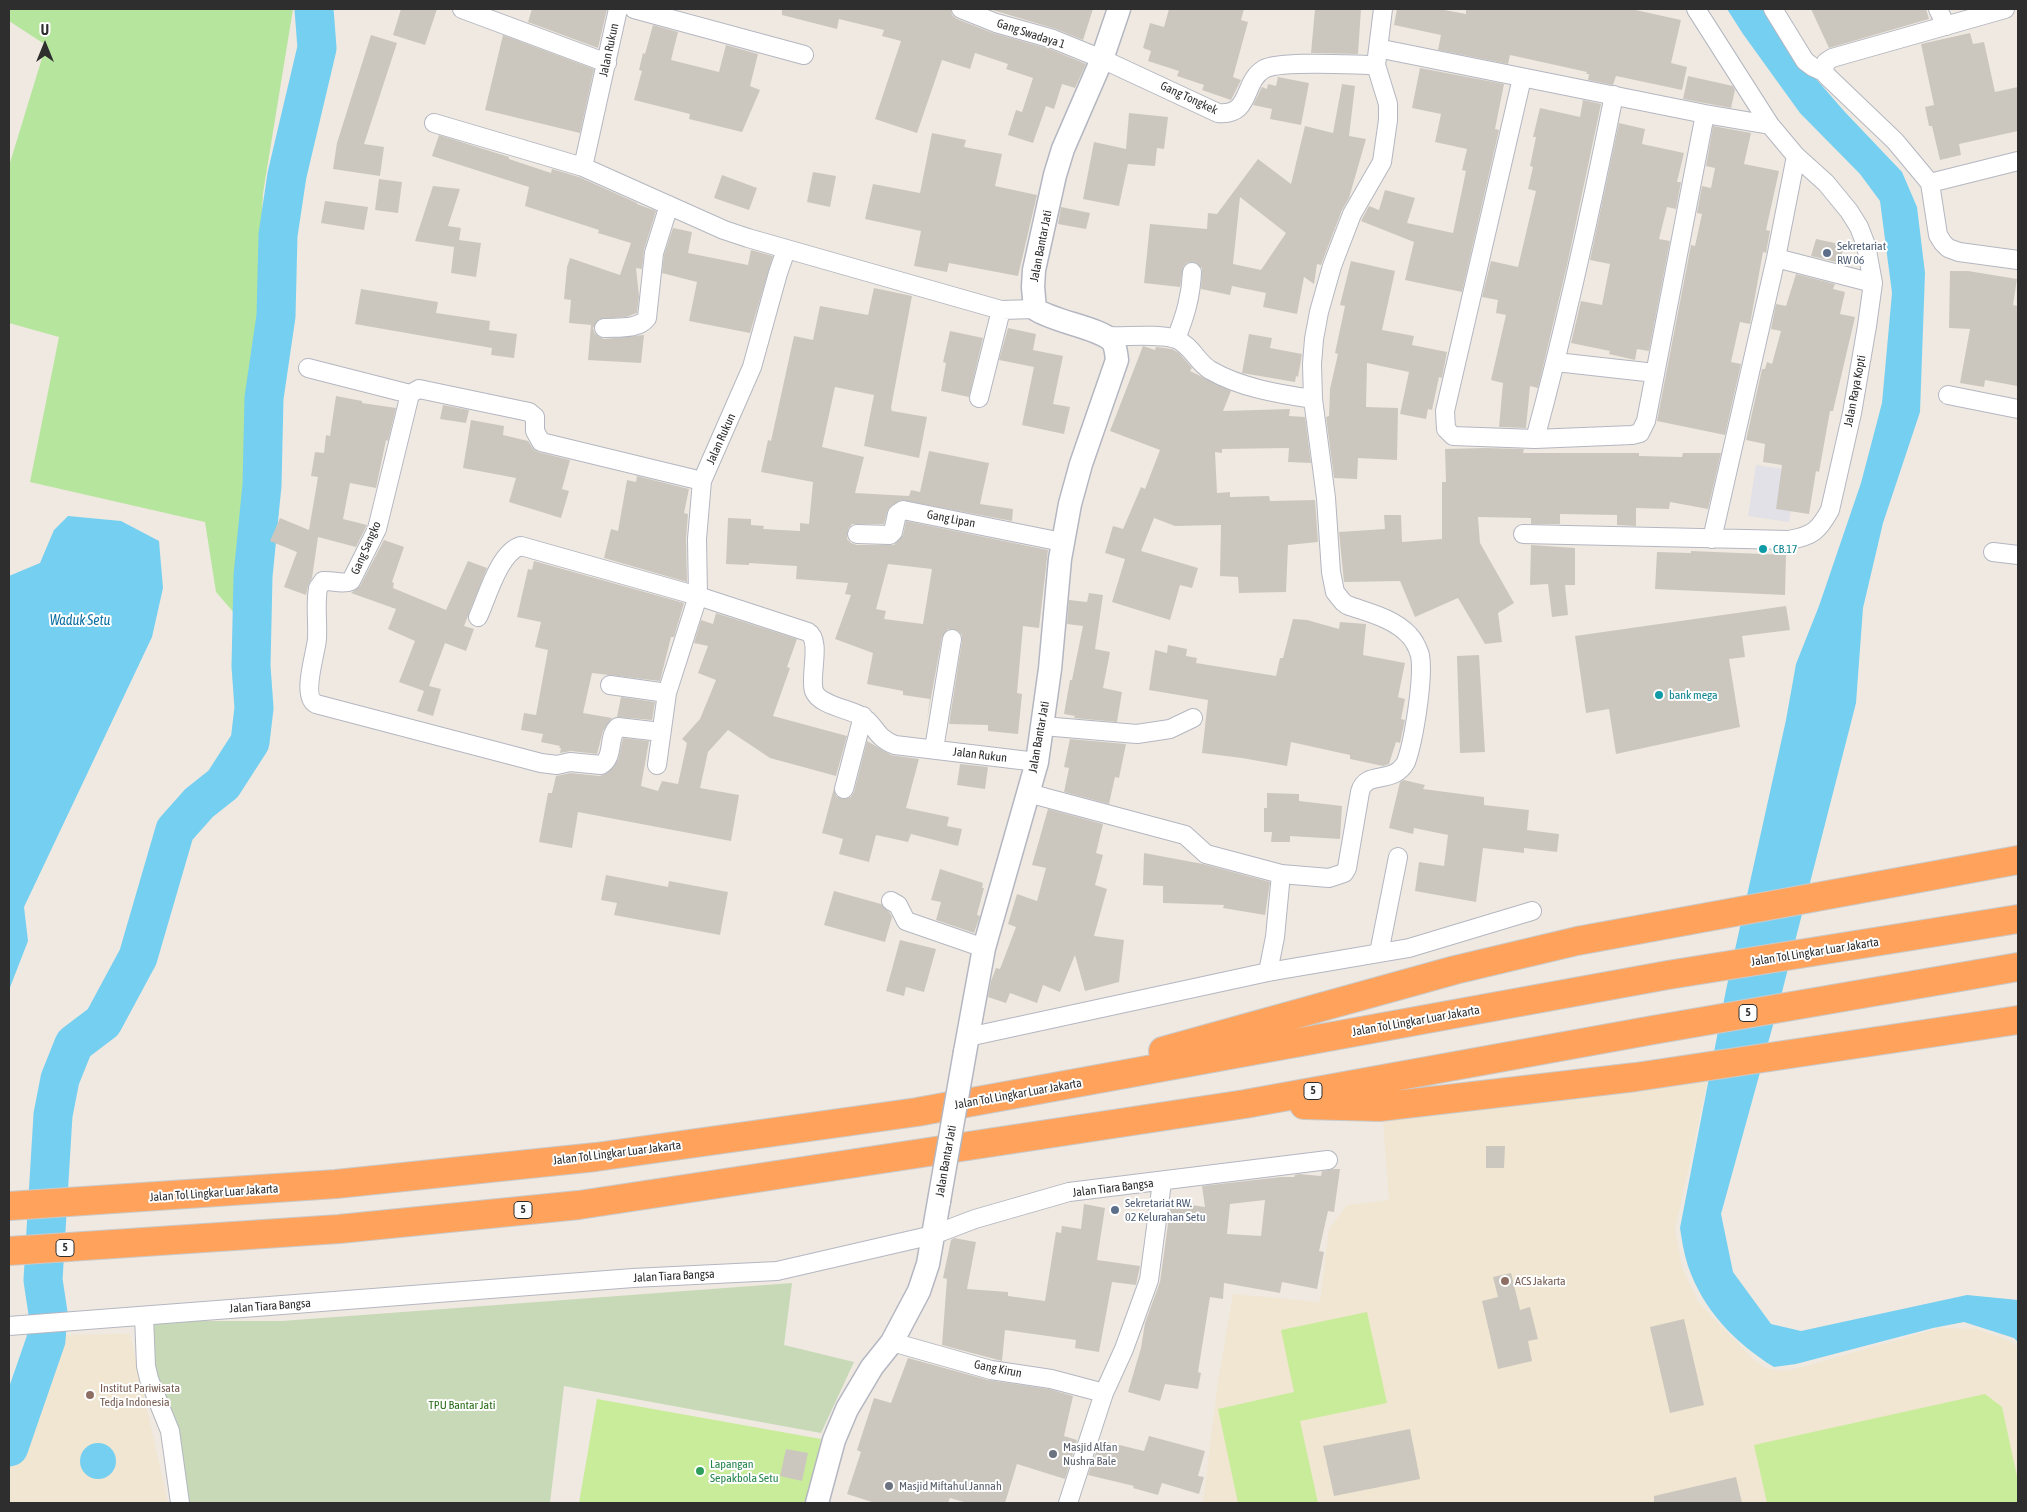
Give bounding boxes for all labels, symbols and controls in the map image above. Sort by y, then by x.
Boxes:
street label: Gang Swadaya 1 [995,16,1067,52]
north arrow [20,20,70,70]
text: U [41,22,49,38]
street label: Jalan Rukun [596,22,622,78]
street label: Gang Tongkek [1158,78,1220,118]
street label: Jalan Bantar Jati [1027,209,1055,283]
place label: Sekretariat RW 06 [1837,239,1886,267]
marker: Sekretariat RW 06 [1821,247,1833,259]
street label: Jalan Raya Kopti [1841,354,1869,428]
street label: Jalan Rukun [703,411,739,467]
street label: Gang Lipan [926,507,976,531]
street label: Gang Sangko [348,519,384,577]
place label: CB.17 [1773,542,1798,556]
marker: CB.17 [1757,543,1769,555]
water label: Waduk Setu [50,613,110,629]
place label: bank mega [1669,688,1718,702]
marker: bank mega [1653,689,1665,701]
street label: Jalan Bantar Jati [1026,700,1052,774]
street label: Jalan Rukun [952,745,1008,765]
street label: Jalan Tol Lingkar Luar Jakarta [1750,935,1880,969]
street label: Jalan Tol Lingkar Luar Jakarta [1351,1003,1481,1039]
road number: 5 [1739,1004,1757,1021]
street label: Jalan Tol Lingkar Luar Jakarta [953,1076,1083,1112]
road number: 5 [1304,1082,1322,1100]
street label: Jalan Bantar Jati [933,1124,959,1198]
street label: Jalan Tol Lingkar Luar Jakarta [552,1138,682,1168]
street label: Jalan Tiara Bangsa [1072,1176,1154,1200]
street label: Jalan Tol Lingkar Luar Jakarta [149,1181,279,1205]
place label: Sekretariat RW. 02 Kelurahan Setu [1125,1196,1205,1224]
road number: 5 [514,1202,532,1218]
marker: Sekretariat RW. 02 Kelurahan Setu [1109,1204,1121,1216]
road number: 5 [56,1240,74,1256]
street label: Jalan Tiara Bangsa [633,1267,715,1285]
place label: ACS Jakarta [1515,1274,1566,1288]
marker: ACS Jakarta [1499,1275,1511,1287]
street label: Jalan Tiara Bangsa [229,1296,311,1316]
street label: Gang Kirun [973,1357,1023,1381]
place label: Institut Pariwisata Tedja Indonesia [100,1381,180,1409]
marker: Institut Pariwisata Tedja Indonesia [84,1389,96,1401]
park label: TPU Bantar Jati [429,1398,495,1412]
place label: Masjid Alfan Nushra Bale [1063,1440,1117,1468]
marker: Masjid Alfan Nushra Bale [1047,1448,1059,1460]
place label: Lapangan Sepakbola Setu [710,1457,779,1485]
marker: Lapangan Sepakbola Setu [694,1465,706,1477]
place label: Masjid Miftahul Jannah [899,1479,1002,1493]
marker: Masjid Miftahul Jannah [883,1480,895,1492]

